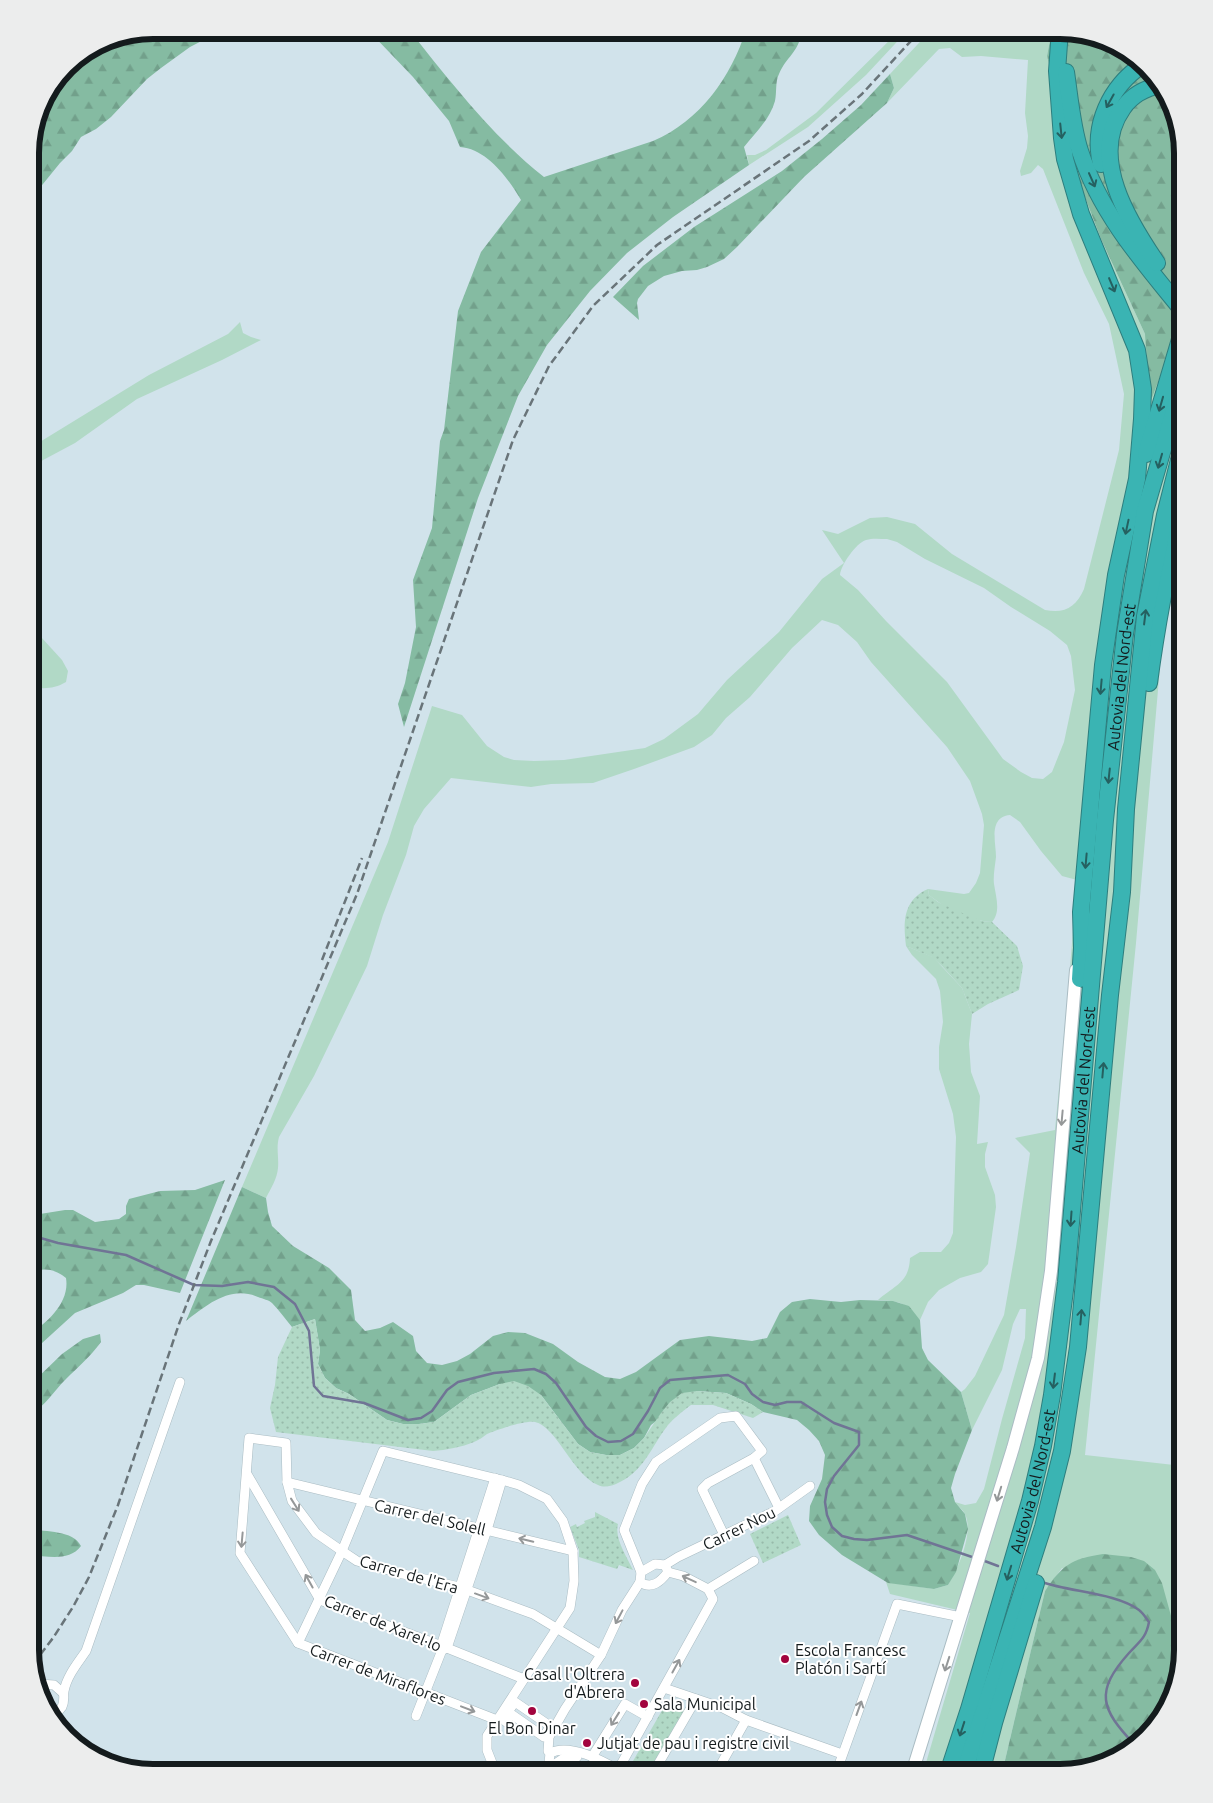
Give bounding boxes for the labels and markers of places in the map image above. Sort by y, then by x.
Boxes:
place label: Escola Francesc Platón i Sartí [795,1641,907,1677]
marker: Escola Francesc Platón i Sartí [779,1653,791,1665]
place label: Casal l'Oltrera d'Abrera [524,1665,625,1701]
marker: Casal l'Oltrera d'Abrera [629,1677,641,1689]
place label: Sala Municipal [654,1695,756,1713]
marker: Sala Municipal [638,1698,650,1710]
marker: El Bon Dinar [526,1705,538,1717]
place label: El Bon Dinar [488,1719,576,1737]
place label: Jutjat de pau i registre civil [597,1734,789,1752]
marker: Jutjat de pau i registre civil [581,1737,593,1749]

